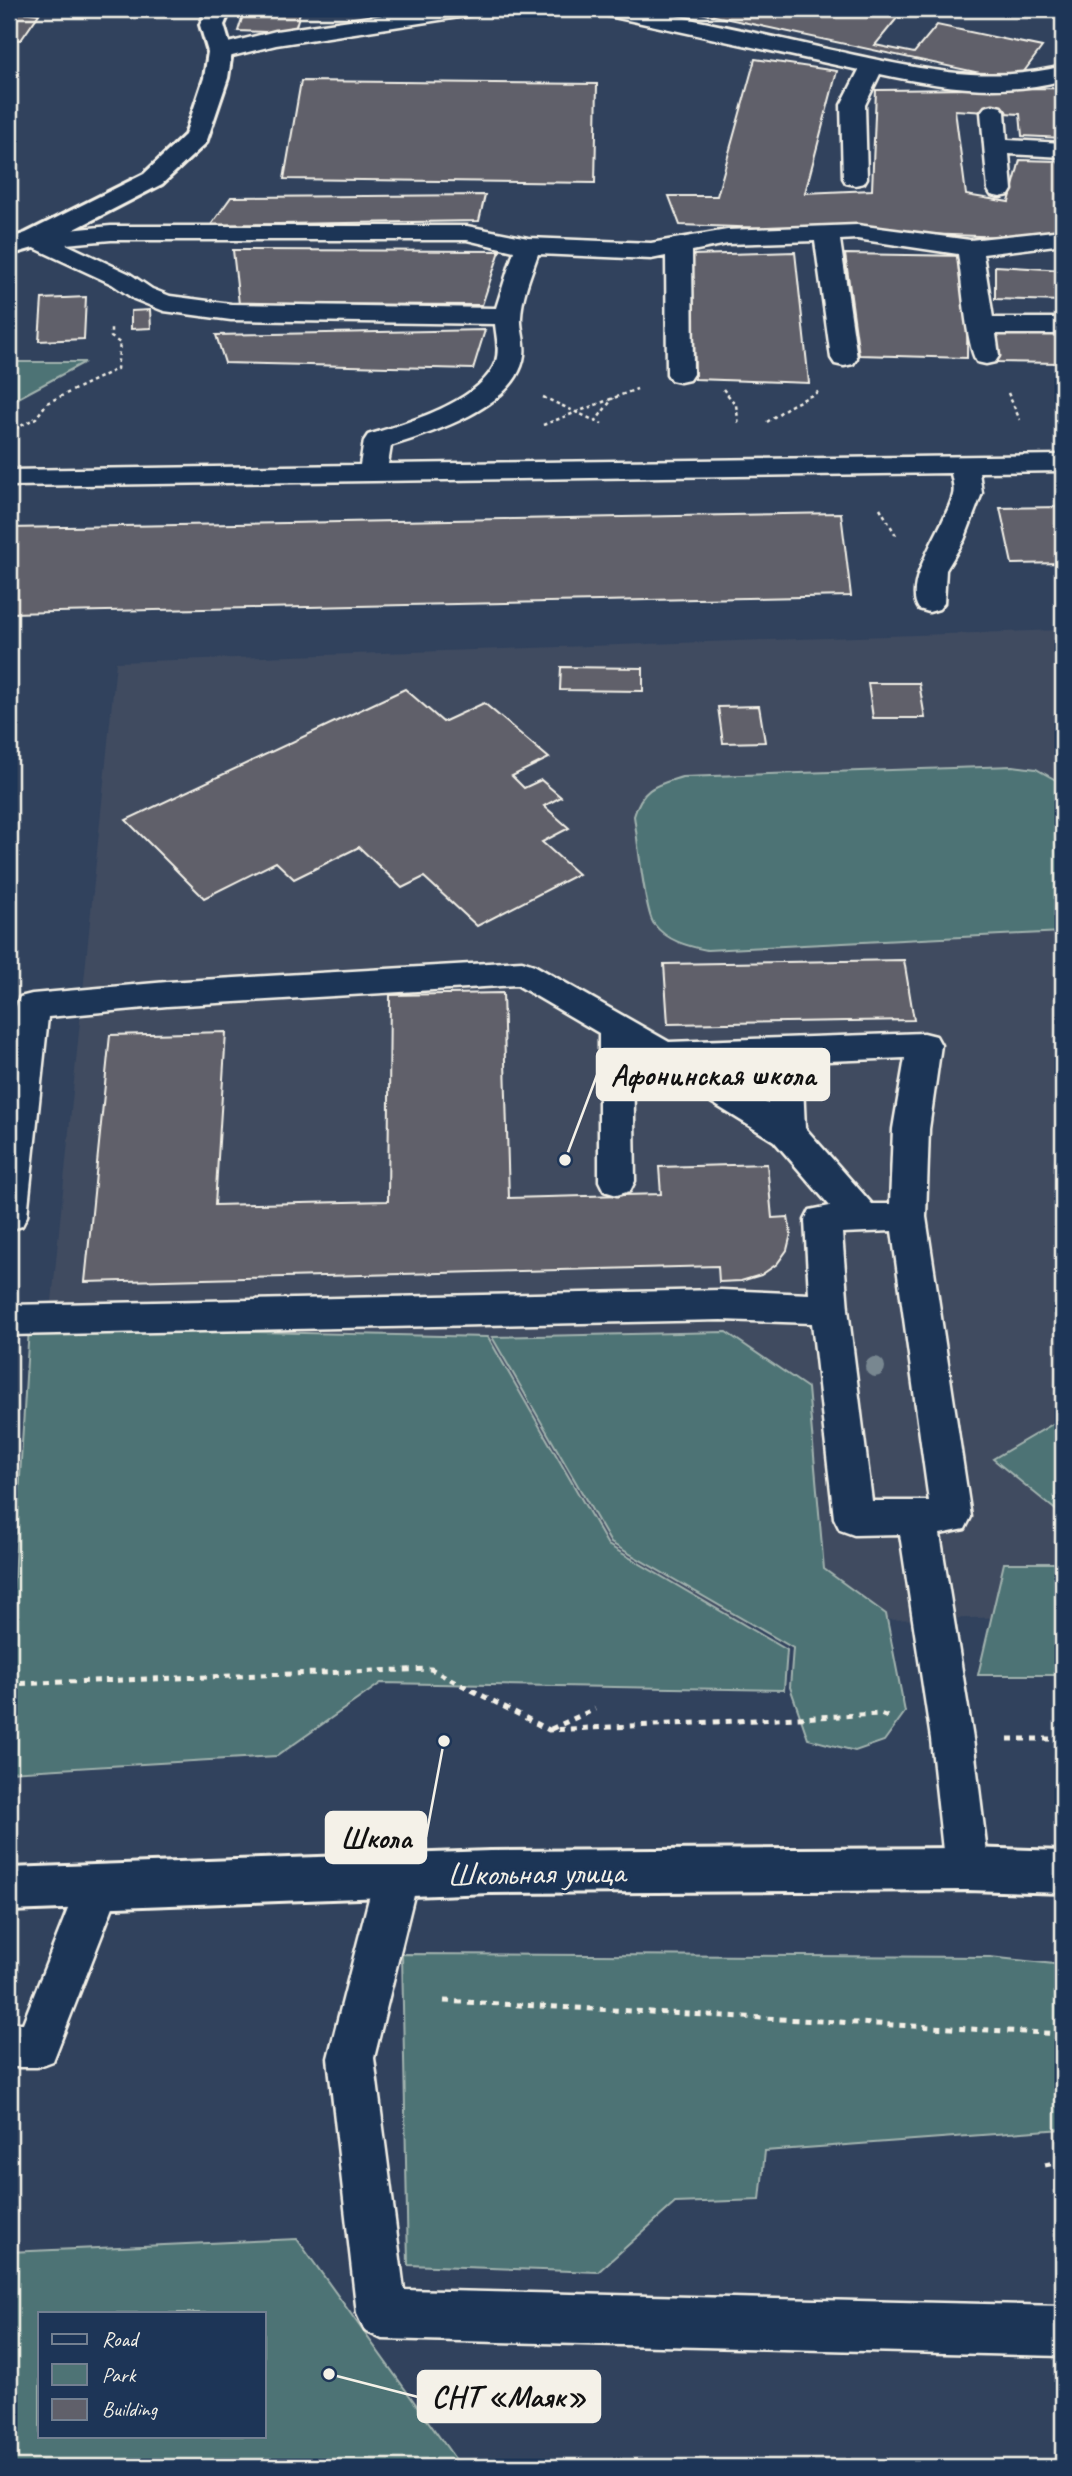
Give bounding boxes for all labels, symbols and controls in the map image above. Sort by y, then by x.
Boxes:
callout: Афонинская школа [597,1049,829,1100]
text: Афонинская школа [611,1056,818,1094]
callout: Школа [326,1812,426,1863]
text: Школа [340,1819,414,1857]
street label: Школьная улица [447,1850,628,1896]
legend [38,2312,266,2438]
text: Road [102,2326,141,2352]
text: Park [102,2362,137,2388]
callout: СНТ «Маяк» [418,2371,600,2422]
text: СНТ «Маяк» [432,2378,587,2416]
text: Building [102,2396,159,2422]

